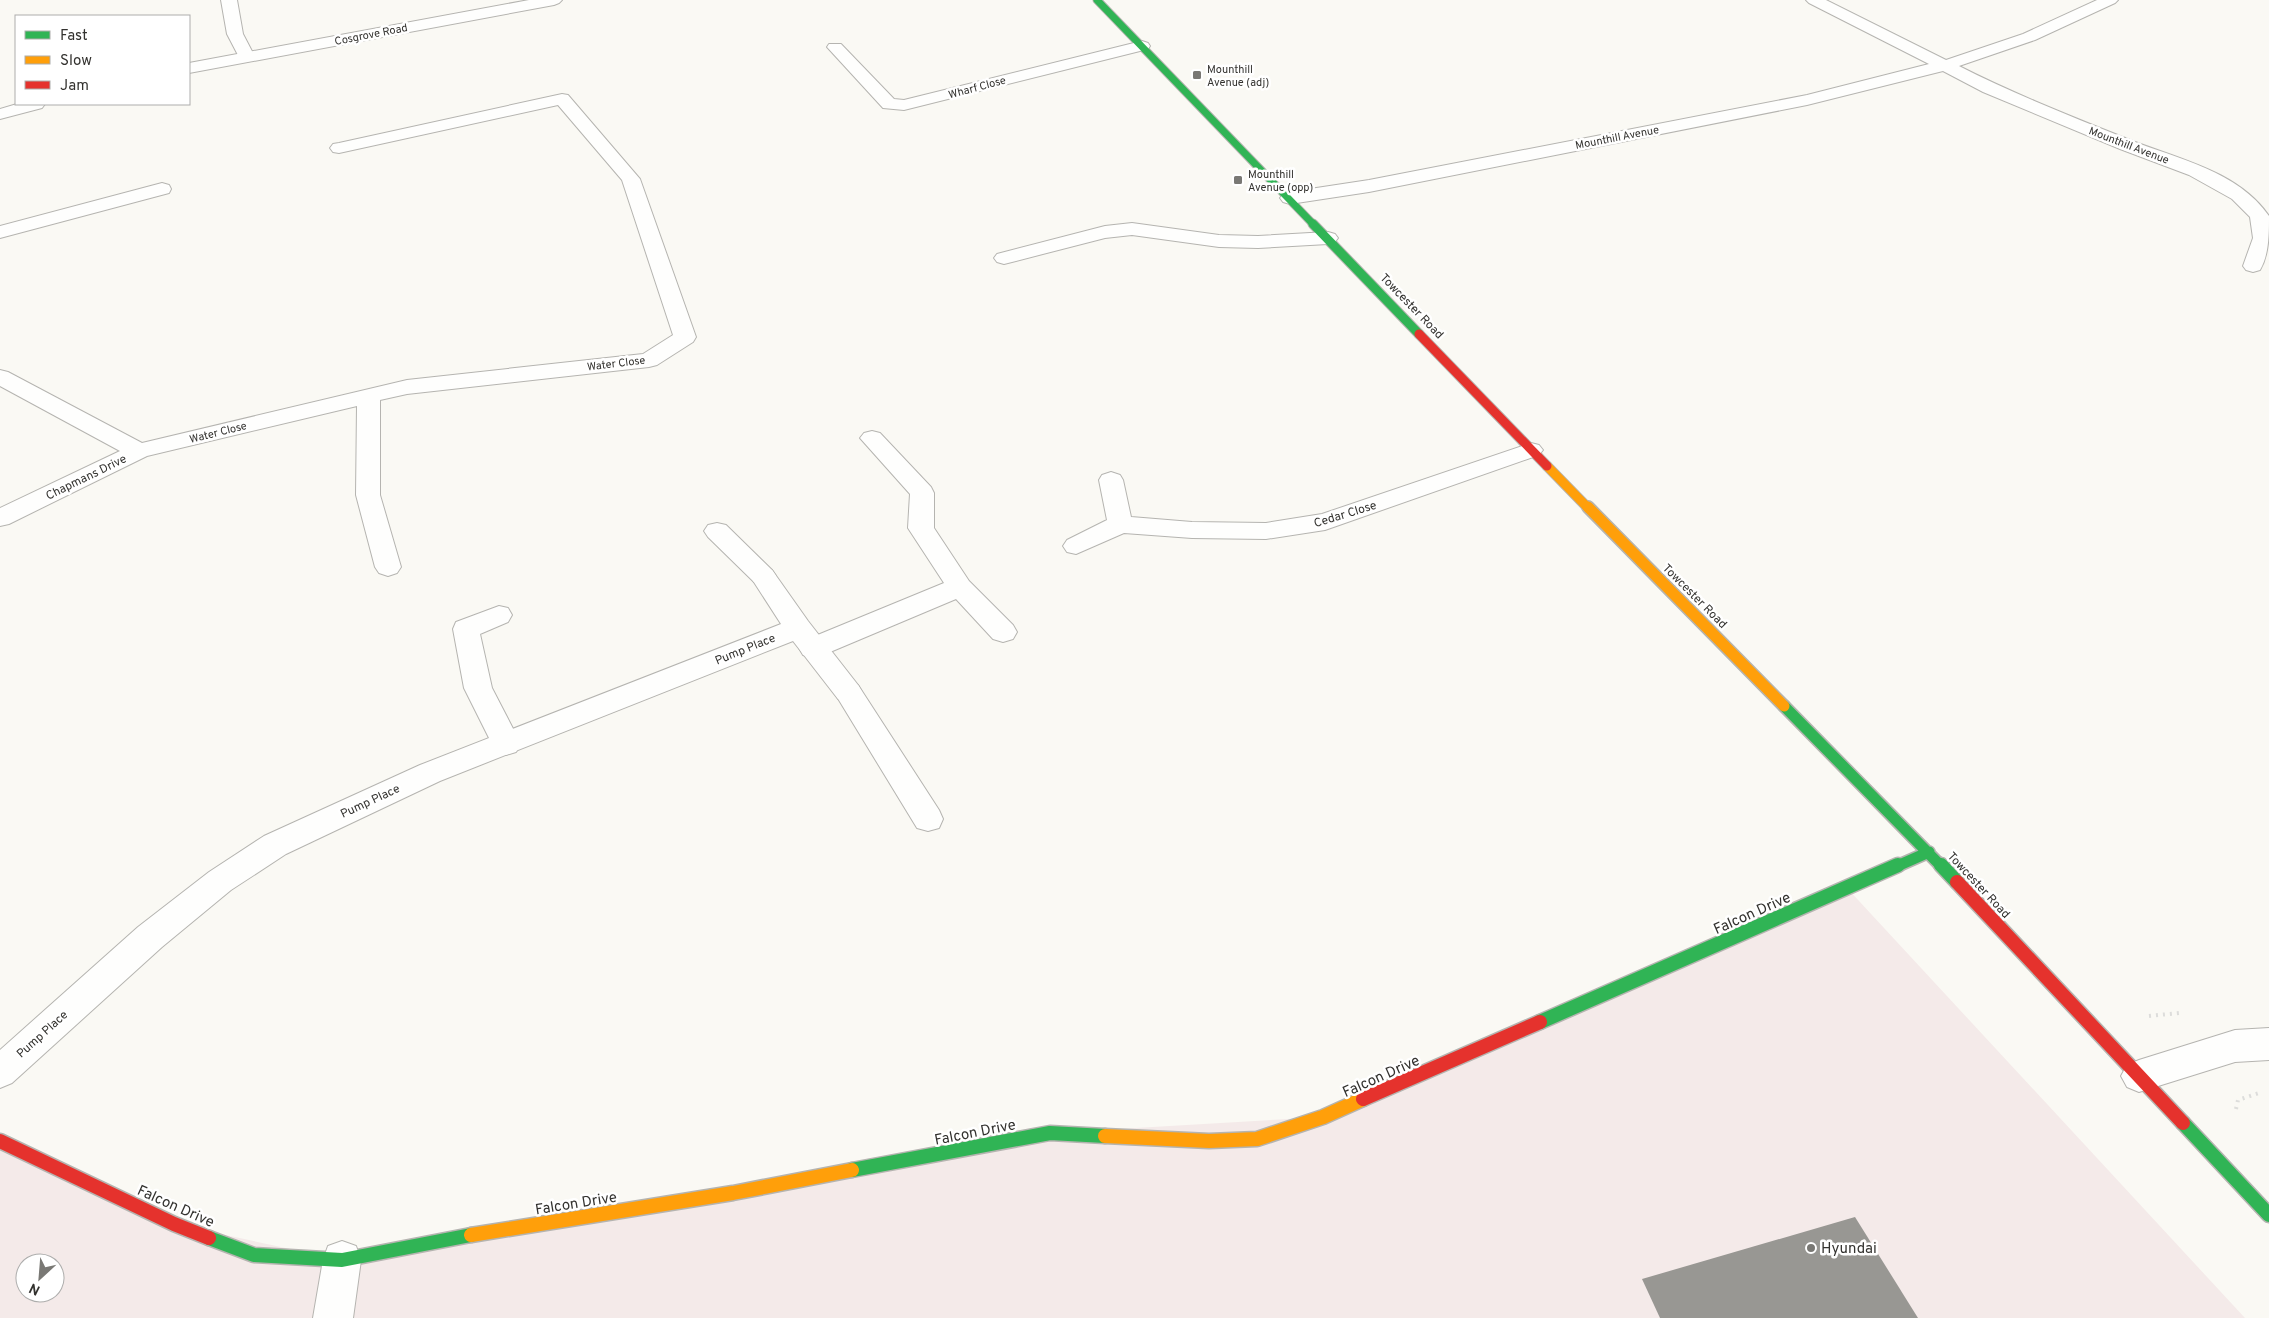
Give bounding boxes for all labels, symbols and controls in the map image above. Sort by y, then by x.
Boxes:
legend [15,15,190,105]
street label: Cosgrove Road [333,21,409,49]
text: Fast [60,27,88,46]
text: Slow [60,52,92,71]
place label: Mounthill Avenue (adj) [1207,63,1269,90]
marker: Mounthill Avenue (adj) [1191,69,1203,81]
street label: Wharf Close [947,74,1008,102]
text: Jam [60,77,89,96]
street label: Mounthill Avenue [1574,123,1660,153]
street label: Mounthill Avenue [2086,124,2171,168]
place label: Mounthill Avenue (opp) [1248,168,1313,195]
marker: Mounthill Avenue (opp) [1232,174,1244,186]
street label: Towcester Road [1376,271,1447,343]
street label: Water Close [586,353,646,375]
street label: Water Close [188,419,248,447]
street label: Chapmans Drive [43,451,130,504]
street label: Cedar Close [1312,498,1379,532]
street label: Towcester Road [1659,561,1730,632]
street label: Pump Place [713,631,778,669]
street label: Pump Place [338,781,403,823]
street label: Towcester Road [1943,849,2013,922]
street label: Falcon Drive [1711,889,1794,940]
street label: Pump Place [14,1007,72,1062]
street label: Falcon Drive [1340,1052,1423,1103]
street label: Falcon Drive [933,1116,1018,1151]
street label: Falcon Drive [134,1182,217,1233]
street label: Falcon Drive [534,1189,618,1220]
place label: Hyundai [1821,1240,1877,1259]
marker: Hyundai [1805,1242,1817,1254]
north arrow [15,1253,65,1303]
text: N [27,1278,43,1298]

